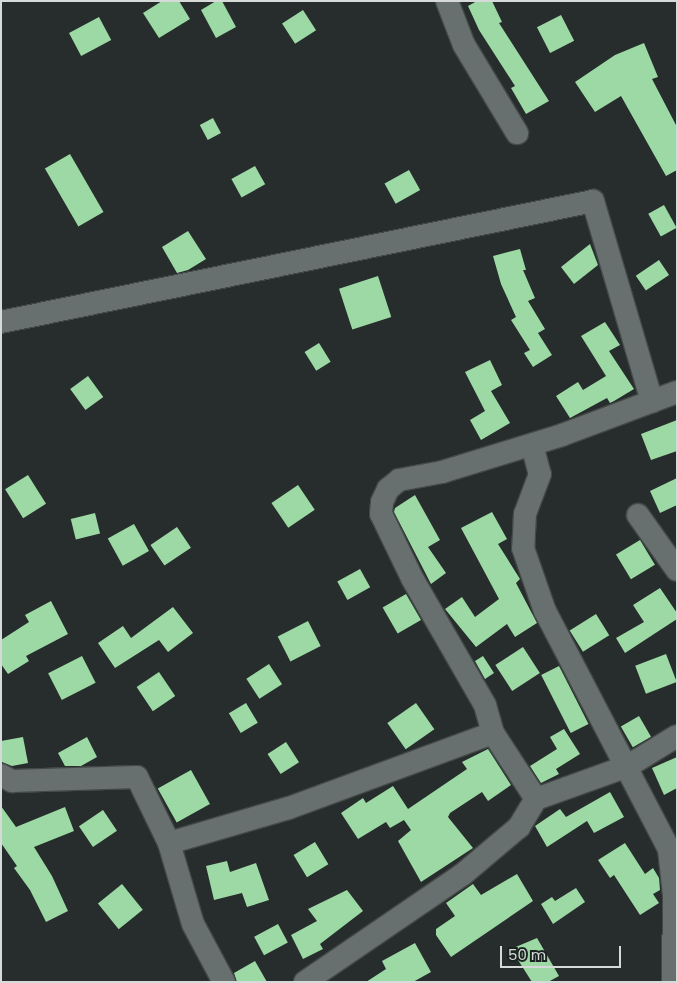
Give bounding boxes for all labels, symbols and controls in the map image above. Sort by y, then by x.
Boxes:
scale bar [503,936,624,968]
text: 50 m [508,944,546,965]

